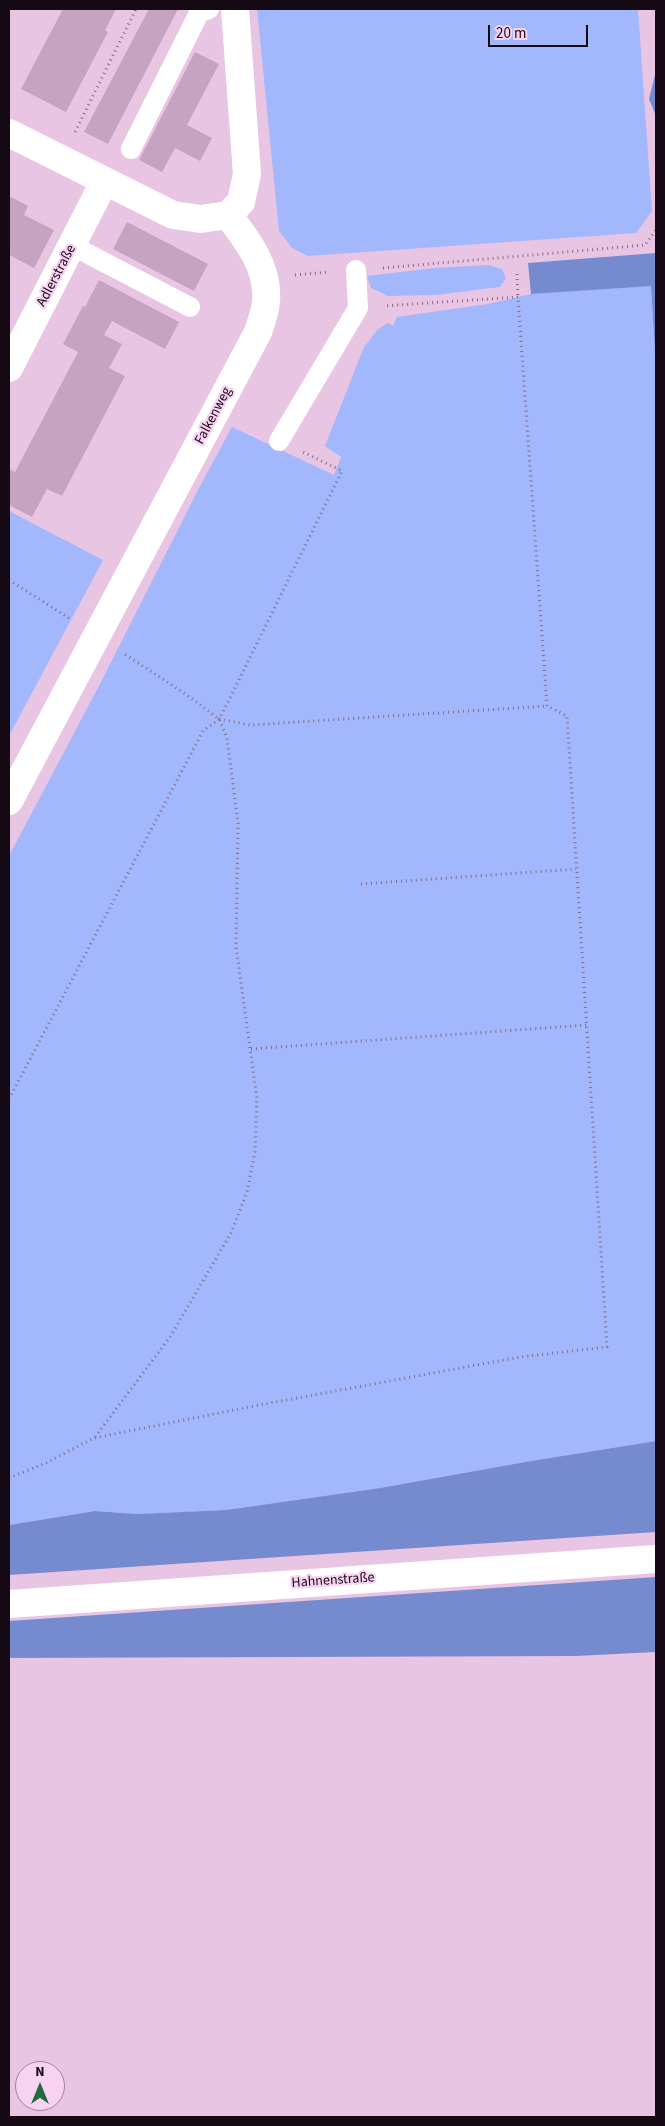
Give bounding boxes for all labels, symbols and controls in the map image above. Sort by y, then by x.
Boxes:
scale bar [490,15,590,47]
text: 20 m [496,23,526,44]
street label: Adlerstraße [34,242,80,310]
street label: Falkenweg [192,385,236,447]
street label: Hahnenstraße [291,1570,375,1592]
north arrow [15,2061,65,2111]
text: N [35,2062,45,2082]

